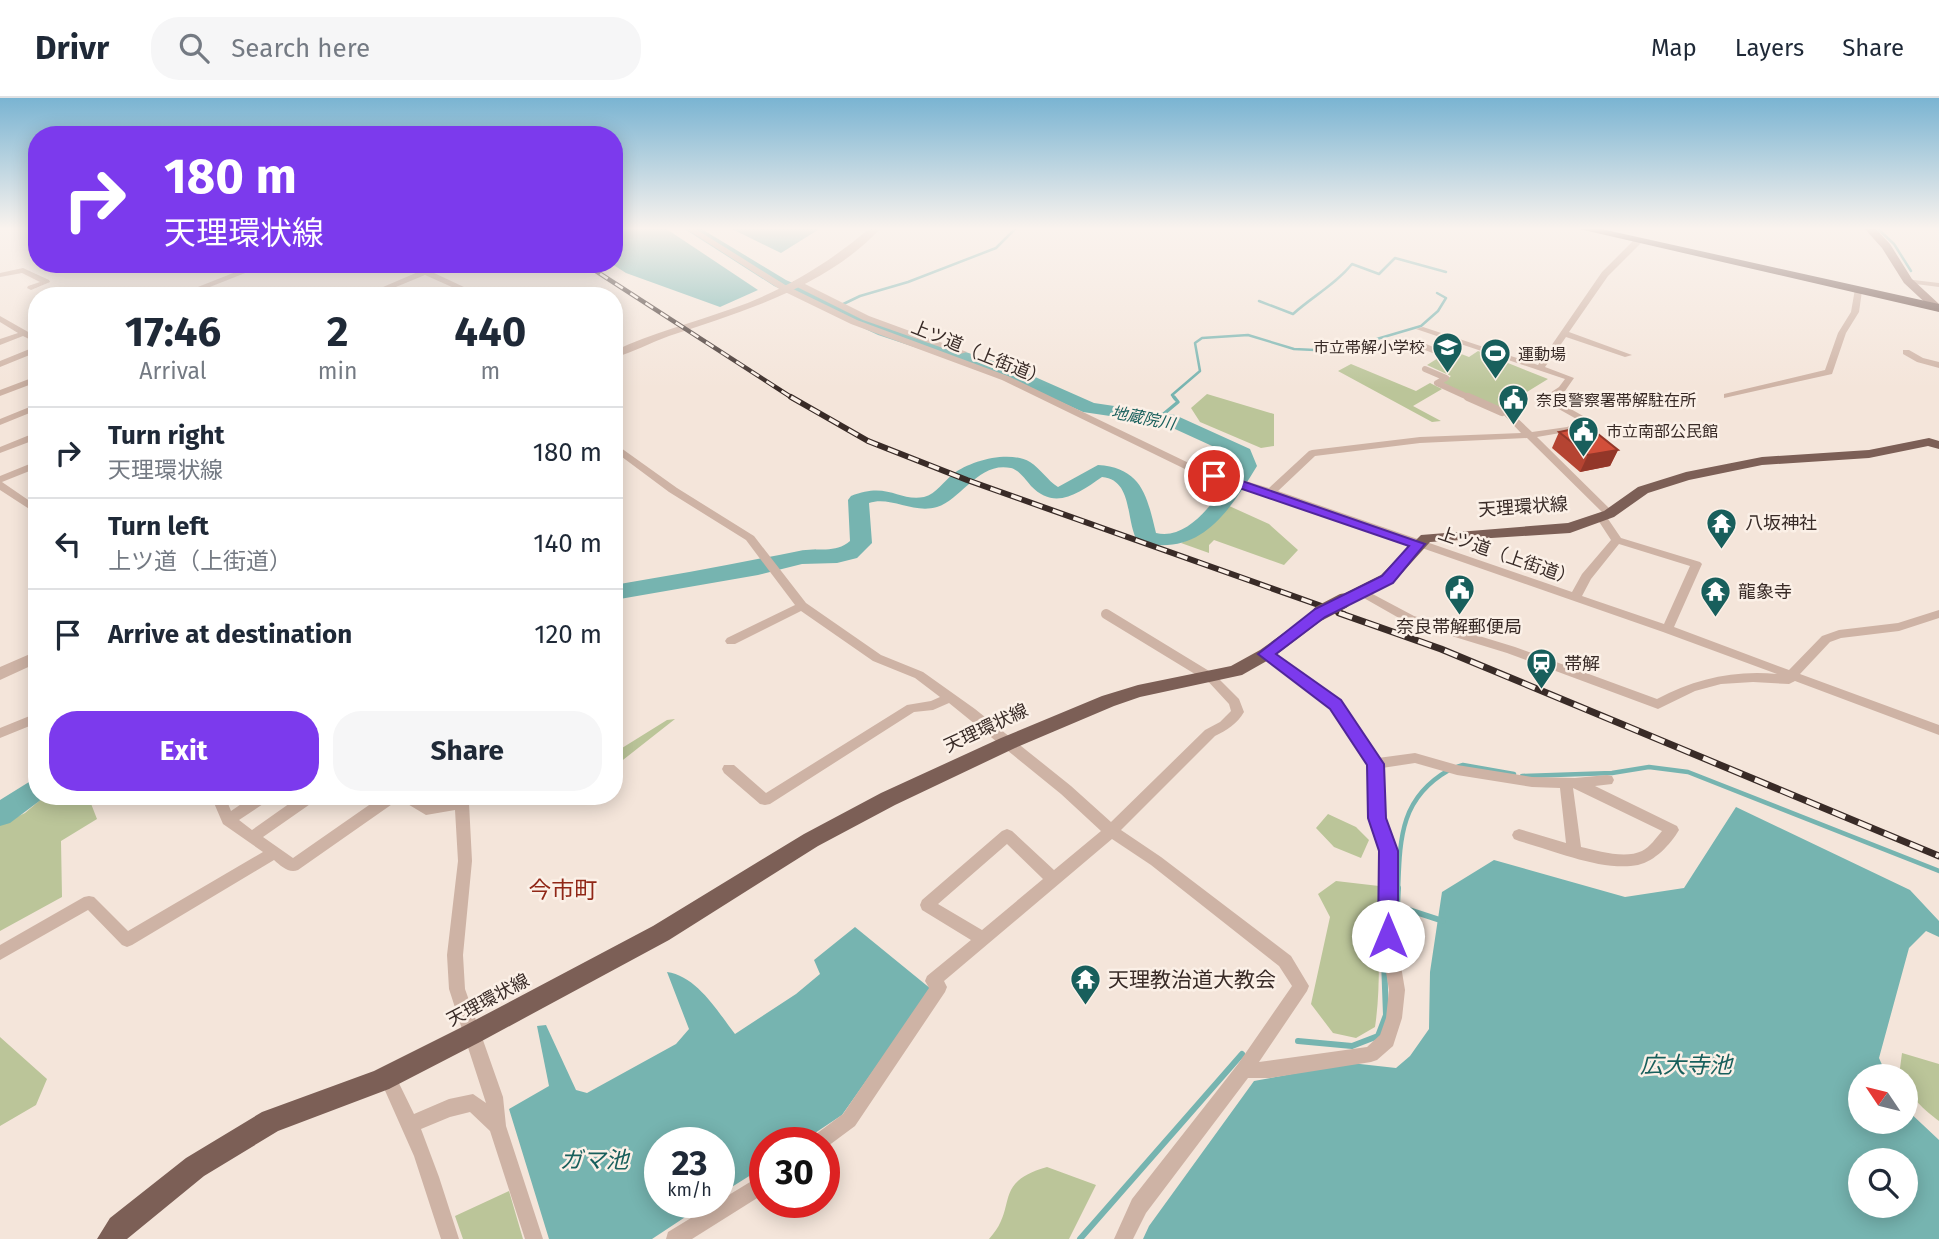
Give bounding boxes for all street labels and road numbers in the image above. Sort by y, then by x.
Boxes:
street label: 上ツ道（上街道） [908,316,1050,390]
street label: 天理環状線 [1477,493,1569,521]
street label: 上ツ道（上街道） [1435,522,1579,590]
street label: 天理環状線 [941,699,1031,757]
street label: 天理環状線 [443,969,533,1031]

